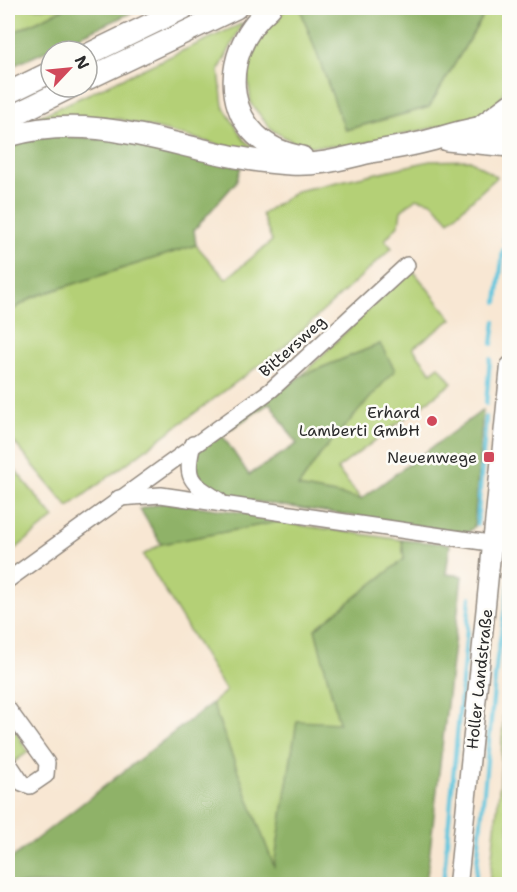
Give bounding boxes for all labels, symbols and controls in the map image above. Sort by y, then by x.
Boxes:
north arrow [39,39,99,99]
text: N [70,52,94,73]
street label: Bittersweg [255,311,330,382]
place label: Erhard Lamberti GmbH [299,402,420,441]
marker: Erhard Lamberti GmbH [425,414,439,428]
place label: Neuenwege [387,447,477,468]
marker: Neuenwege [482,450,496,464]
street label: Holler Landstraße [462,608,497,750]

